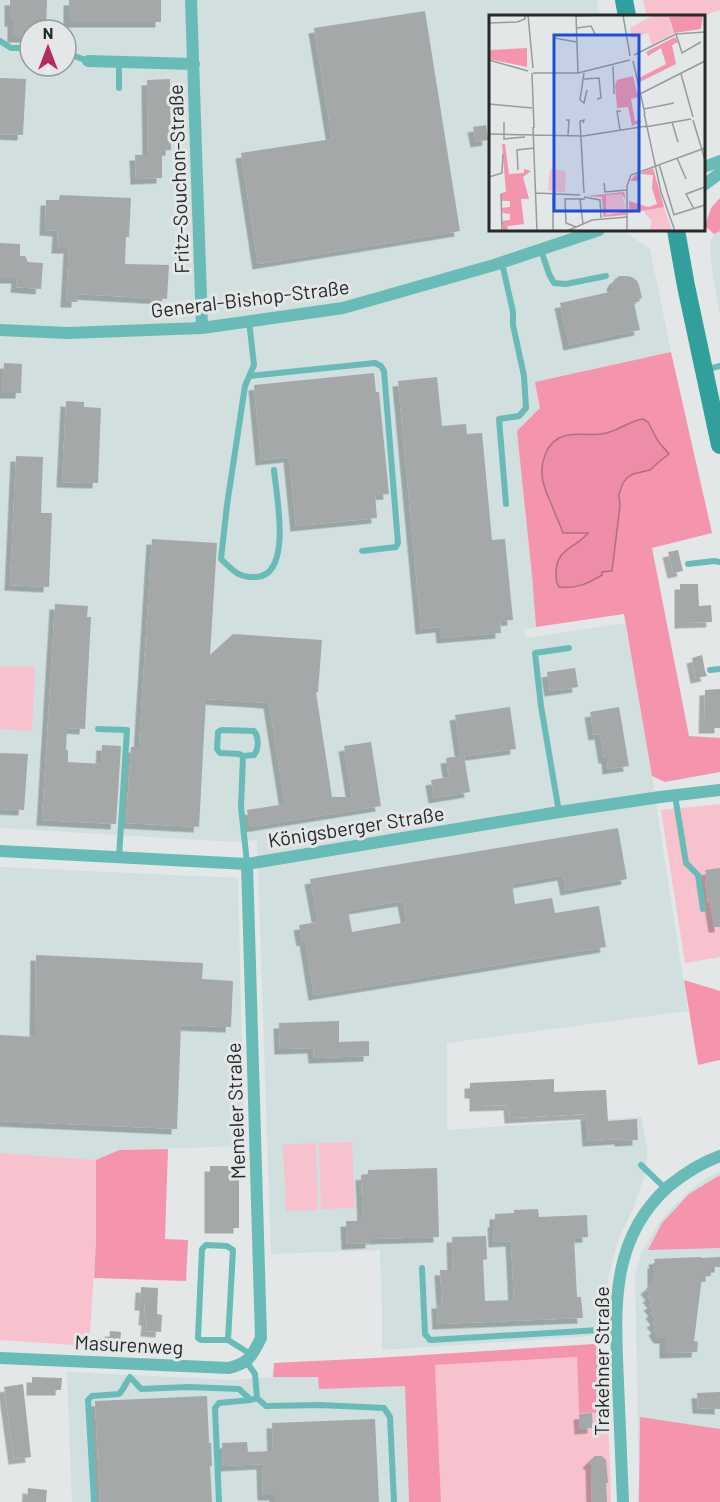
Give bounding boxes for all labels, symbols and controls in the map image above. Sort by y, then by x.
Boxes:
inset map [489,15,705,231]
north arrow [18,18,78,78]
text: N [43,23,53,42]
street label: Fritz-Souchon-Straße [163,84,193,274]
street label: General-Bishop-Straße [149,274,351,322]
street label: Königsberger Straße [266,800,446,852]
street label: Memeler Straße [221,1042,249,1180]
street label: Trakehner Straße [589,1286,613,1436]
street label: Masurenweg [74,1329,184,1359]

